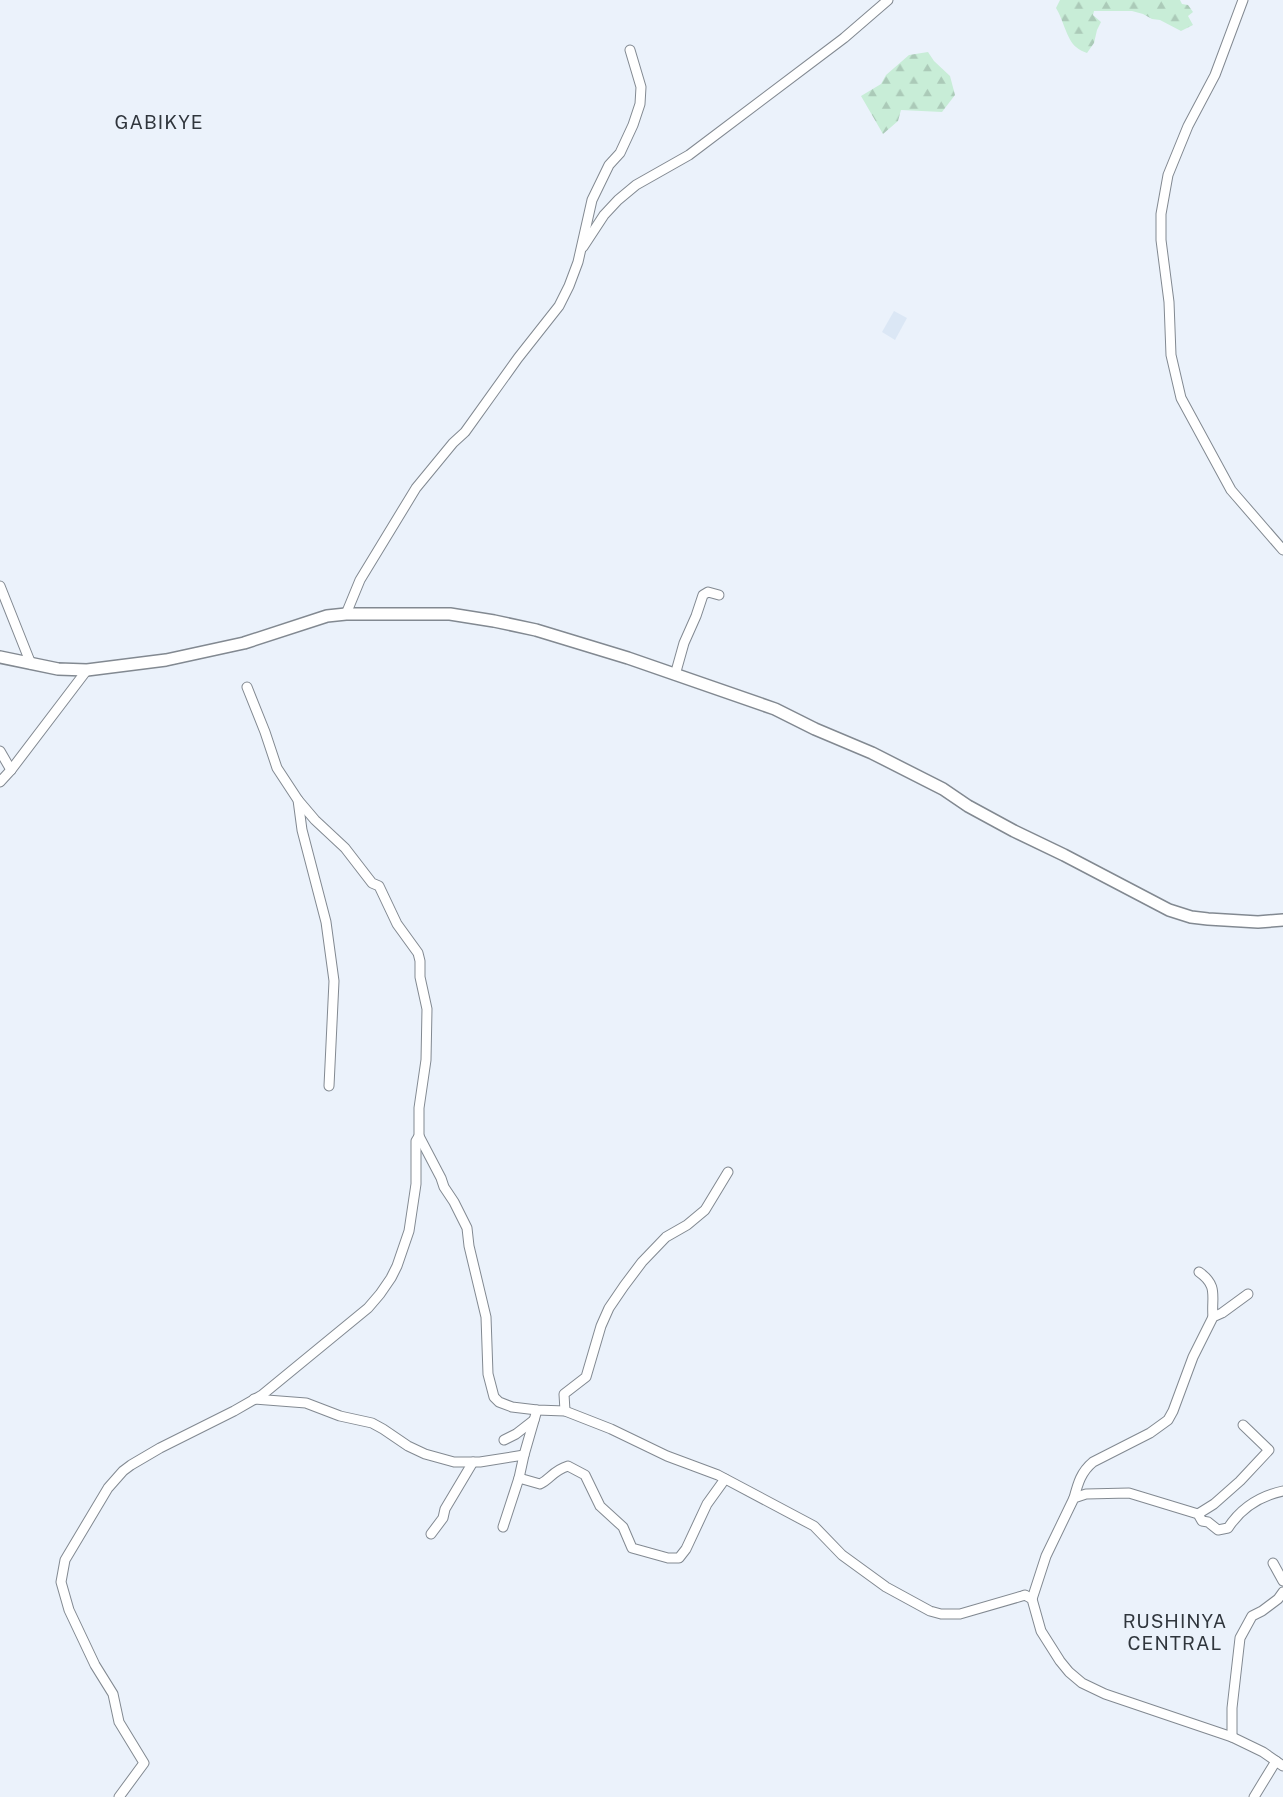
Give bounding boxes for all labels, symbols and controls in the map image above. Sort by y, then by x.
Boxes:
district label: GABIKYE [114,111,204,133]
district label: RUSHINYA CENTRAL [1123,1610,1227,1654]

